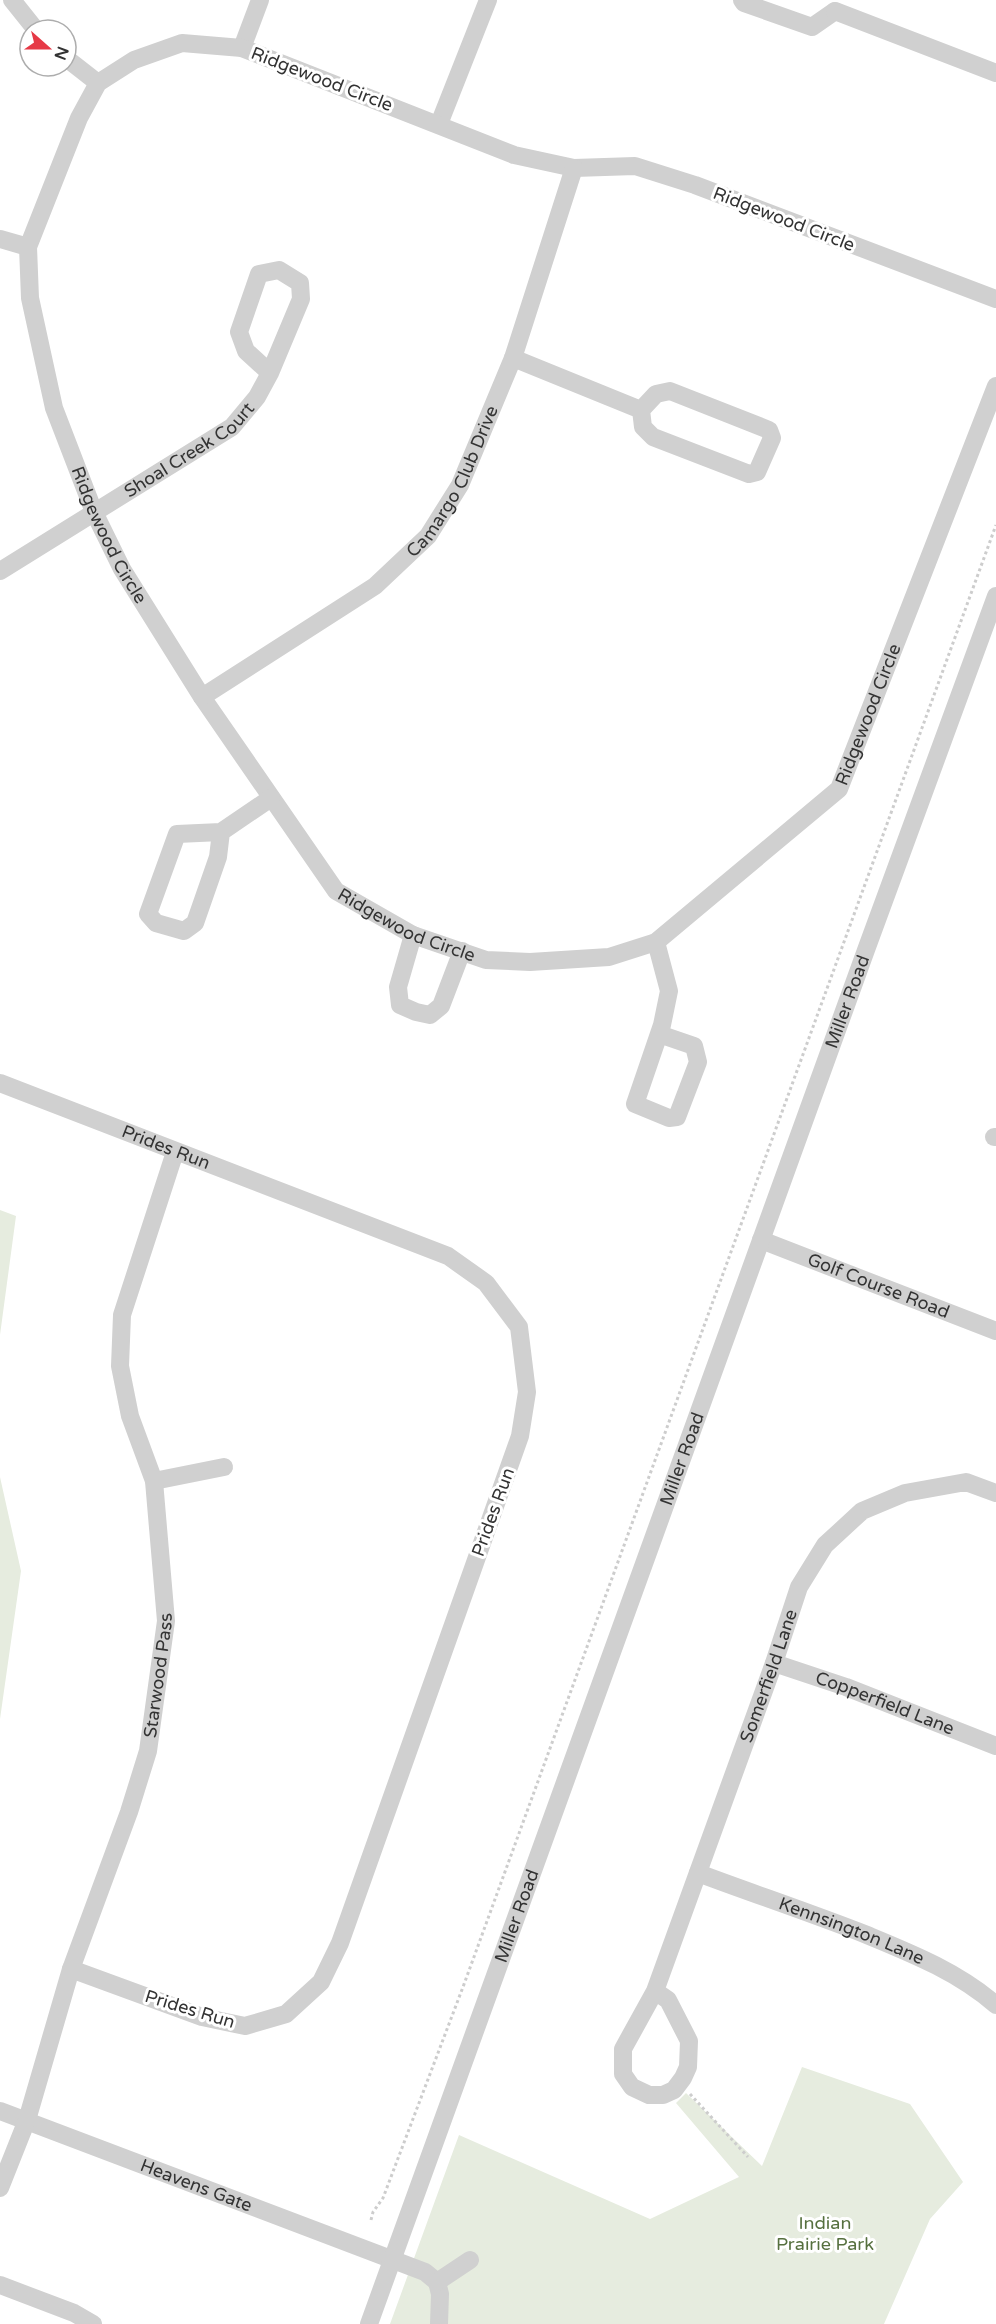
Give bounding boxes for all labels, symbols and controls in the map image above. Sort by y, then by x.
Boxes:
north arrow [18,18,78,78]
street label: Ridgewood Circle [248,42,396,116]
text: N [49,43,73,63]
street label: Ridgewood Circle [710,182,858,256]
street label: Shoal Creek Court [120,398,259,502]
street label: Camargo Club Drive [401,402,503,562]
street label: Ridgewood Circle [66,463,152,608]
street label: Ridgewood Circle [830,641,906,789]
street label: Ridgewood Circle [334,883,478,967]
street label: Miller Road [820,952,874,1052]
street label: Prides Run [119,1120,213,1174]
street label: Golf Course Road [804,1248,953,1323]
street label: Miller Road [655,1409,709,1509]
street label: Prides Run [467,1465,519,1559]
street label: Somerfield Lane [735,1606,802,1745]
street label: Starwood Pass [139,1612,177,1739]
street label: Copperfield Lane [813,1667,958,1740]
street label: Miller Road [490,1866,544,1966]
street label: Kennsington Lane [776,1892,928,1969]
street label: Prides Run [142,1985,238,2033]
street label: Heavens Gate [137,2154,255,2217]
park label: Indian Prairie Park [776,2212,874,2255]

